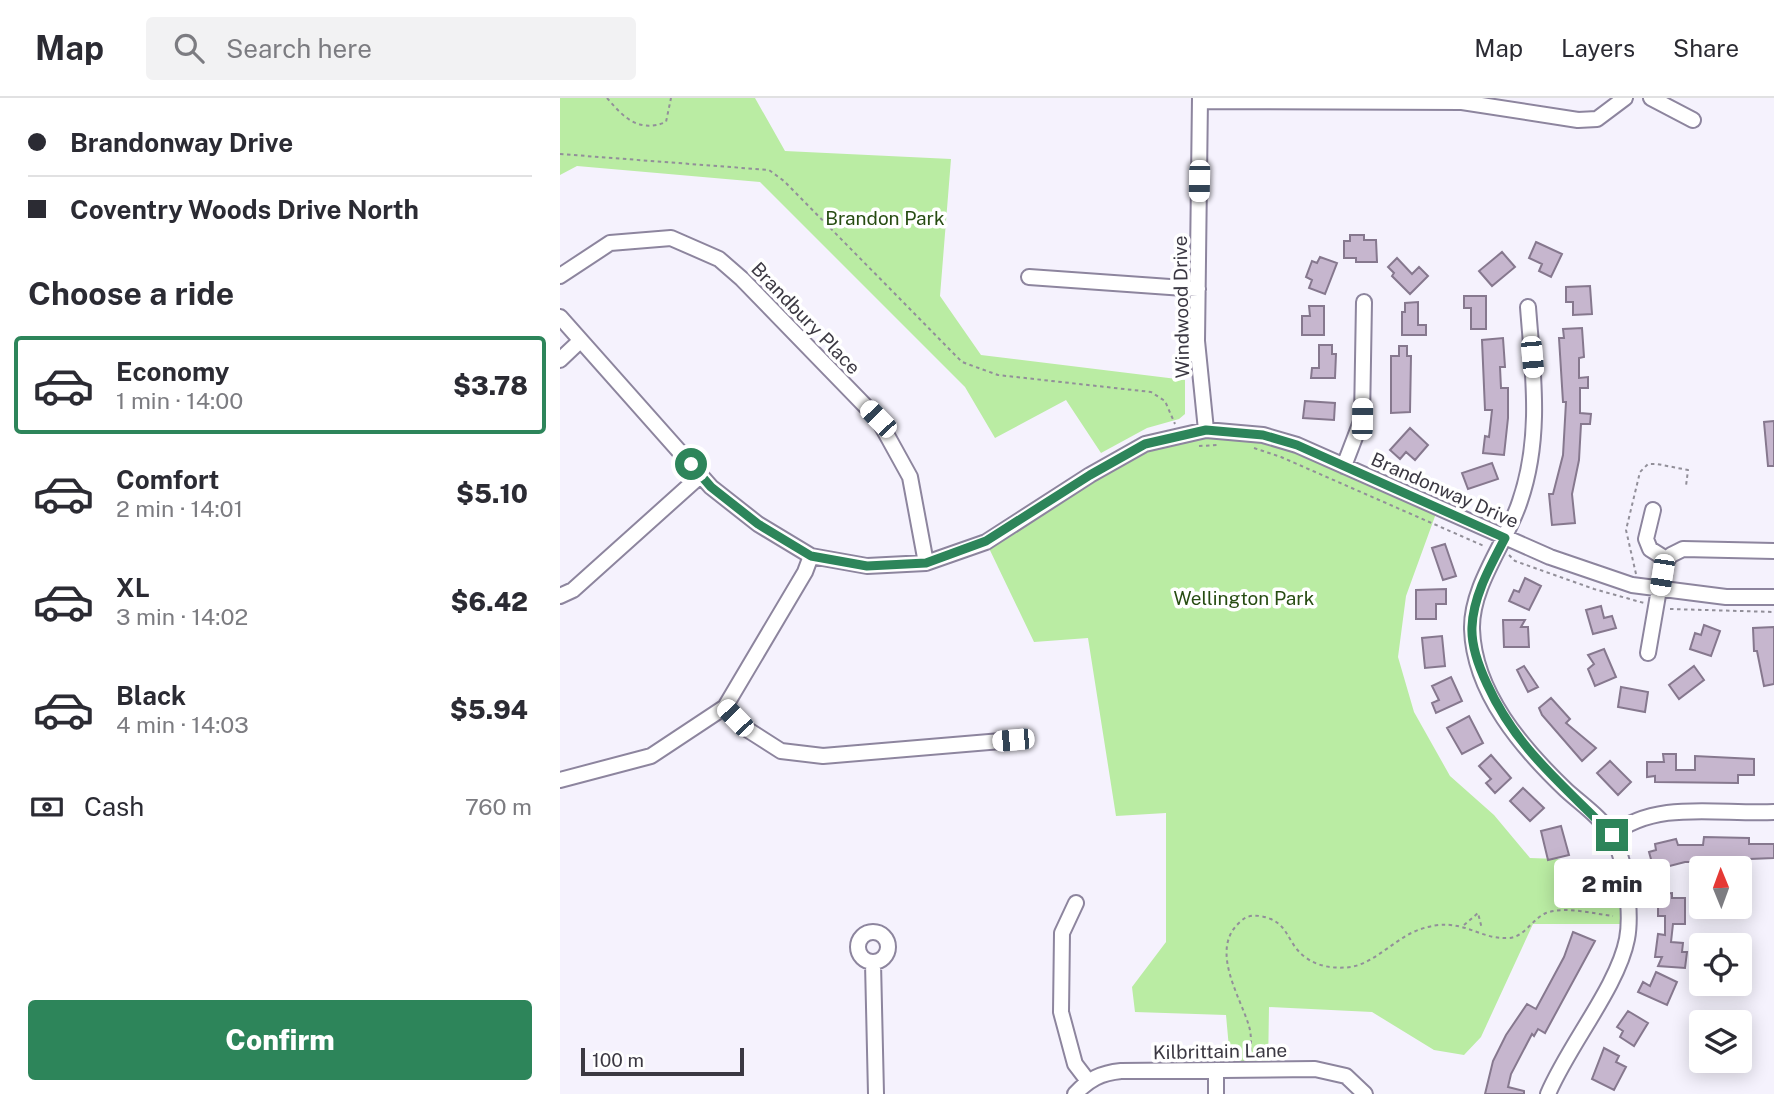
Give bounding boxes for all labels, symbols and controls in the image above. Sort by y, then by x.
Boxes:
search box [146,17,636,80]
text: Map [35,29,104,67]
icon: search [170,29,208,67]
text: Search here [226,33,372,64]
text: Map [1474,34,1523,62]
text: Layers [1561,34,1635,62]
text: Share [1673,34,1739,62]
text: Brandonway Drive [70,127,293,158]
car [1189,160,1210,202]
text: Coventry Woods Drive North [70,194,419,225]
park label: Brandon Park [825,207,945,229]
street label: Windwood Drive [1169,235,1193,379]
street label: Brandbury Place [747,258,865,378]
text: Choose a ride [28,275,234,312]
car [1520,335,1545,379]
icon: car [32,354,95,417]
text: Economy [116,356,229,387]
text: $3.78 [453,370,528,401]
text: 1 min · 14:00 [116,387,243,414]
car [856,397,901,441]
car [1352,398,1373,440]
route start [675,448,707,480]
street label: Brandonway Drive [1368,448,1522,532]
icon: car [32,462,95,525]
text: Comfort [116,464,219,495]
text: $5.10 [456,478,528,509]
text: 2 min · 14:01 [116,495,243,522]
car [1649,553,1676,597]
icon: car [32,570,95,633]
text: XL [116,572,150,603]
text: $6.42 [451,586,528,617]
park label: Wellington Park [1174,587,1315,609]
text: 3 min · 14:02 [116,603,248,630]
icon: car [32,678,95,741]
text: Black [116,680,186,711]
text: $5.94 [450,694,528,725]
car [713,696,758,740]
text: 4 min · 14:03 [116,711,249,738]
car [992,728,1035,752]
icon: cash [28,788,66,826]
text: Cash [84,791,144,822]
text: 760 m [465,793,532,820]
route end [1596,819,1628,851]
north arrow [1689,856,1752,919]
map controls [1689,856,1752,1073]
callout: 2 min [1554,860,1670,908]
text: 2 min [1581,870,1643,897]
button: locate [1689,933,1752,996]
button: Confirm [28,1000,532,1080]
button: layers [1689,1010,1752,1073]
street label: Kilbrittain Lane [1153,1039,1287,1063]
scale bar [581,1045,744,1077]
text: 100 m [592,1049,644,1071]

